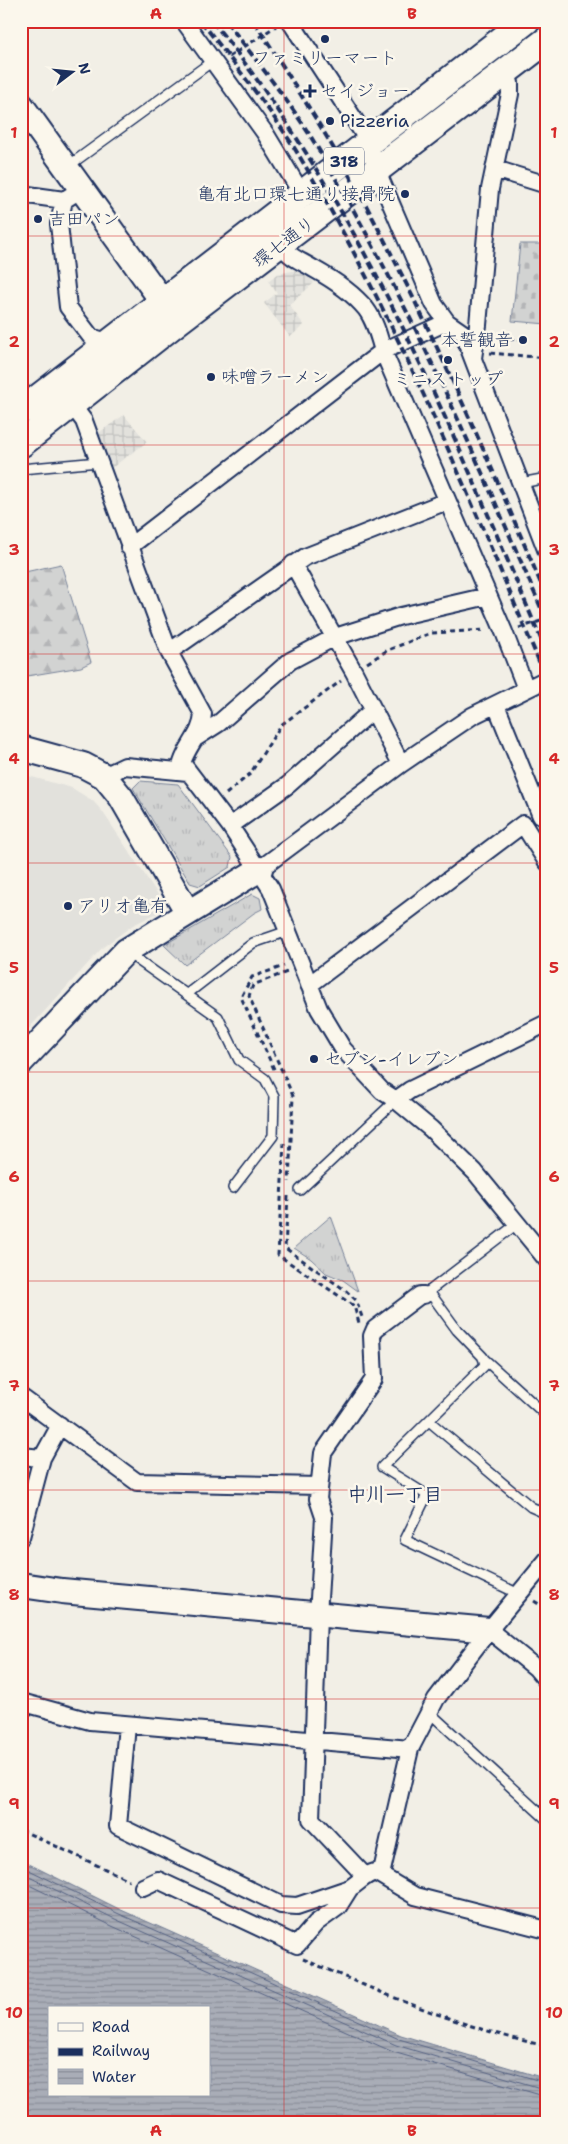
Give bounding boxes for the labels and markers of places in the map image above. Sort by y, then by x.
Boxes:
marker: ファミリーマート [319,33,331,45]
place label: ファミリーマート [253,46,397,70]
place label: セイジョー [320,79,410,103]
marker: セイジョー [304,85,316,97]
place label: Pizzeria [340,109,409,133]
marker: Pizzeria [324,115,336,127]
place label: 亀有北口環七通り接骨院 [197,182,395,206]
marker: 亀有北口環七通り接骨院 [399,188,411,200]
place label: 吉田パン [48,207,120,231]
marker: 吉田パン [32,213,44,225]
place label: 本誓観音 [441,328,513,352]
marker: 本誓観音 [517,334,529,346]
marker: ミニストップ [442,354,454,366]
place label: 味噌ラーメン [221,365,329,389]
place label: ミニストップ [393,367,503,391]
marker: 味噌ラーメン [205,371,217,383]
place label: アリオ亀有 [78,894,168,918]
marker: アリオ亀有 [62,900,74,912]
place label: セブン-イレブン [324,1047,459,1071]
marker: セブン-イレブン [308,1053,320,1065]

